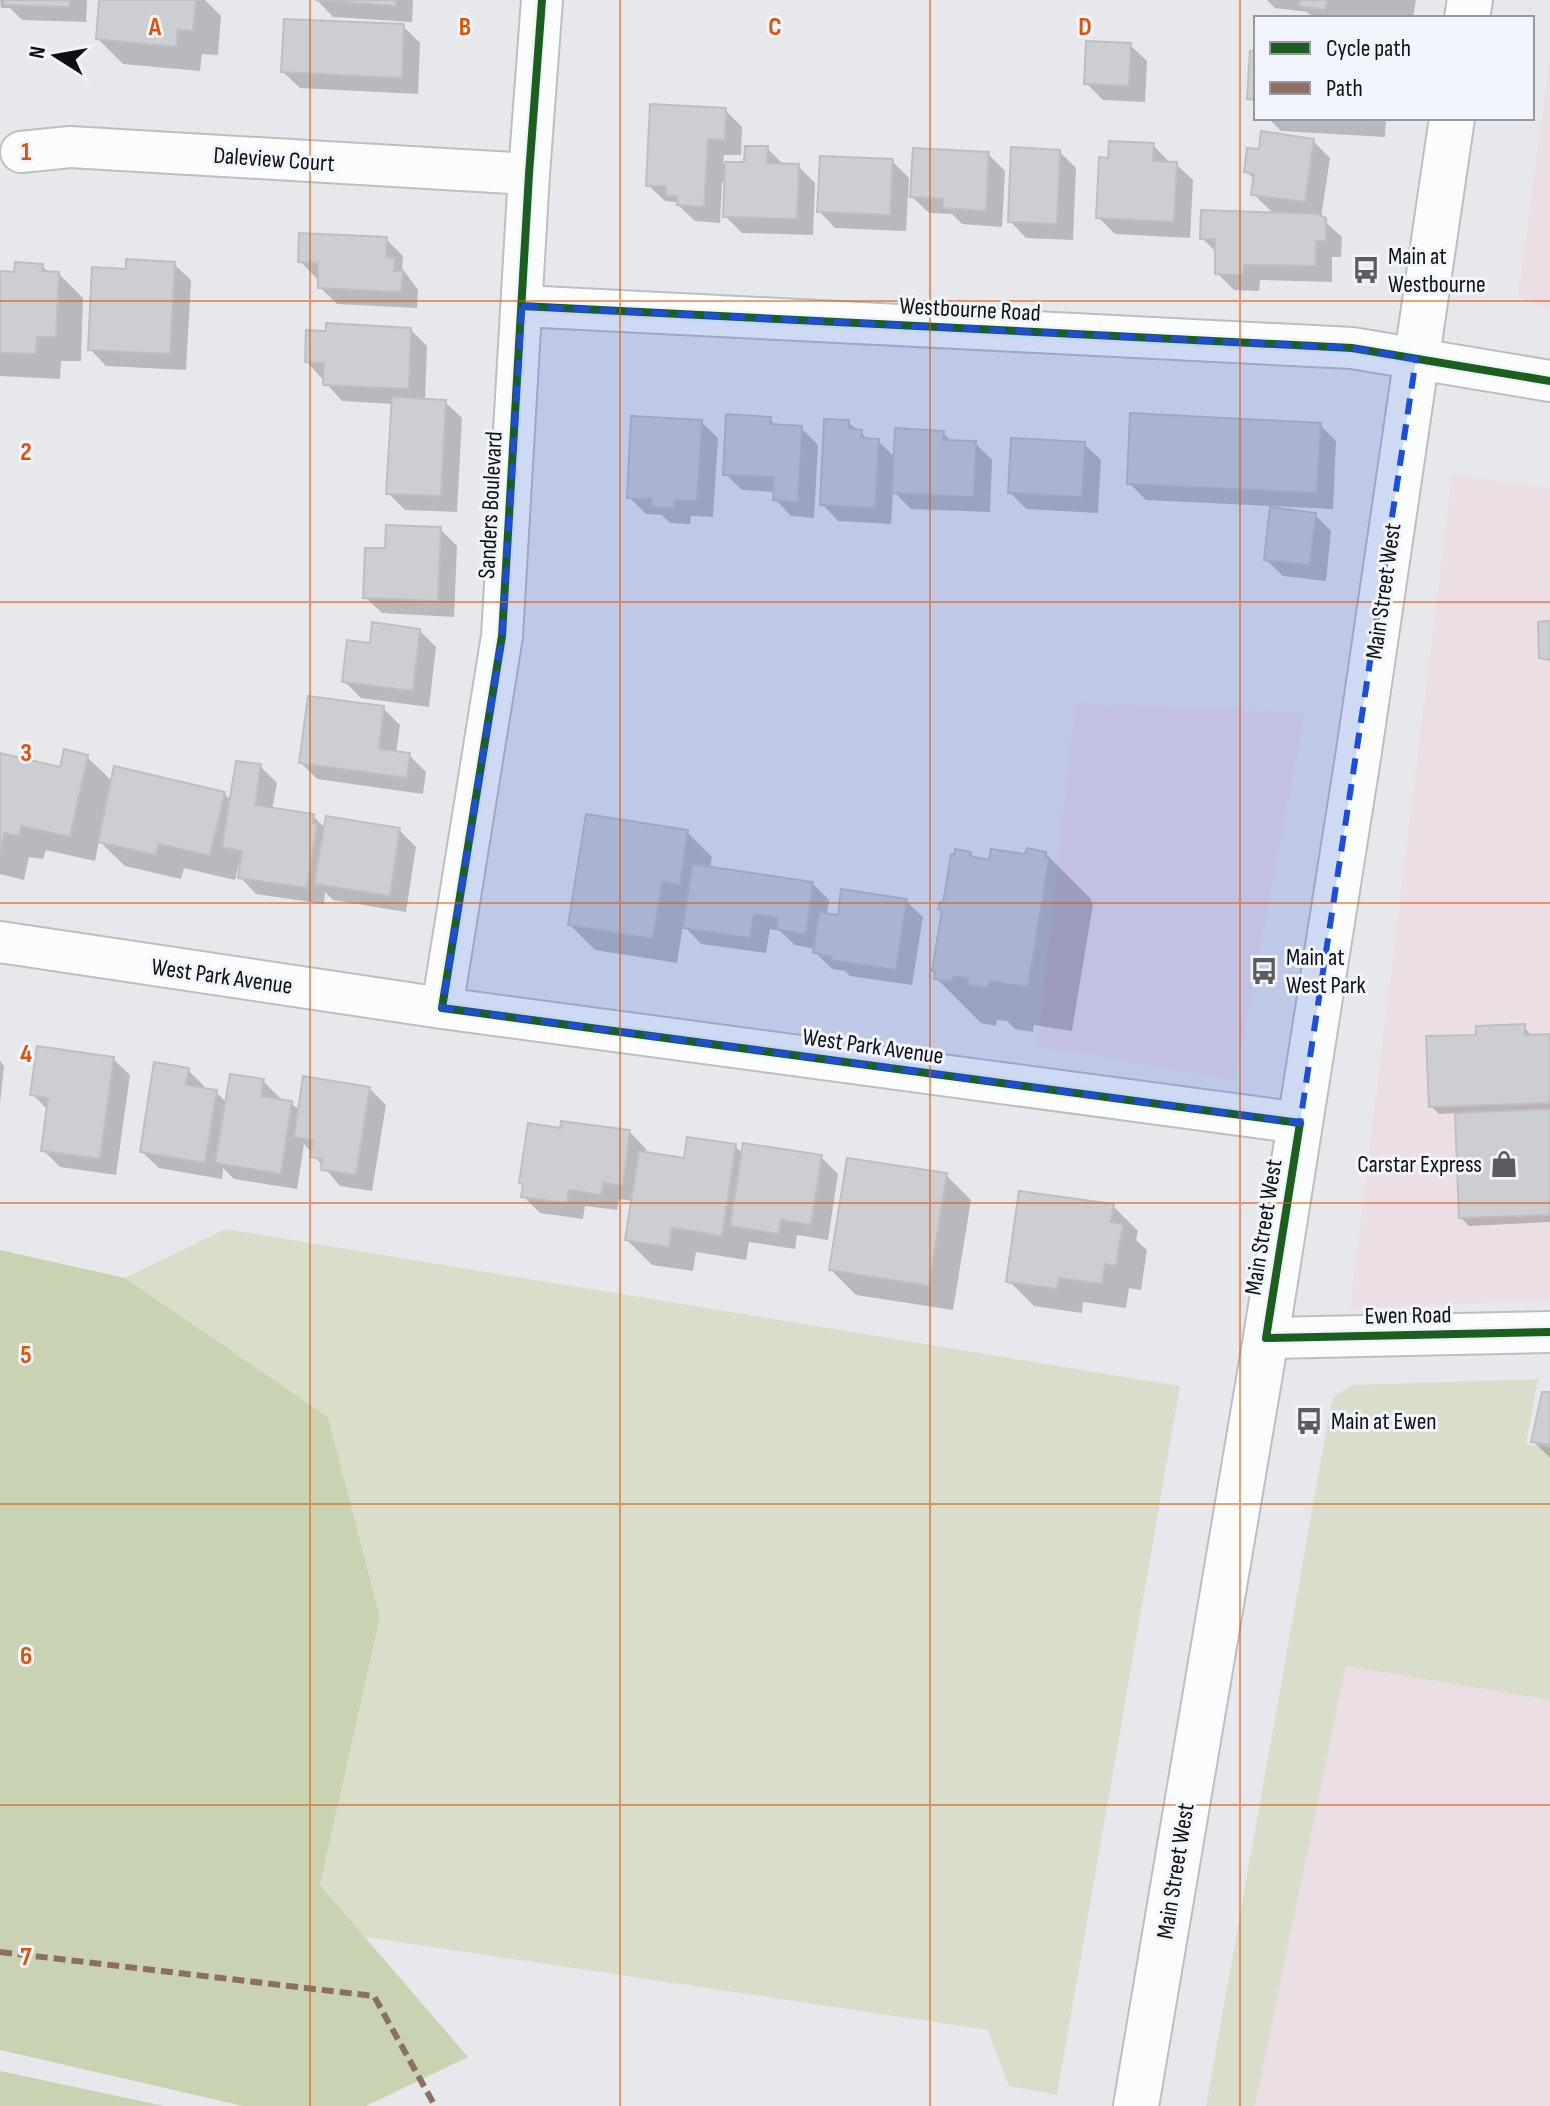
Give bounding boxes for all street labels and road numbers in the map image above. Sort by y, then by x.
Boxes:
street label: Daleview Court [212,141,336,178]
street label: Westbourne Road [899,291,1041,328]
street label: Sanders Boulevard [472,431,509,580]
street label: Main Street West [1360,521,1407,661]
street label: West Park Avenue [149,952,294,1001]
street label: West Park Avenue [800,1022,945,1071]
street label: Main Street West [1238,1157,1289,1297]
street label: Ewen Road [1364,1300,1452,1331]
street label: Main Street West [1150,1801,1201,1941]

